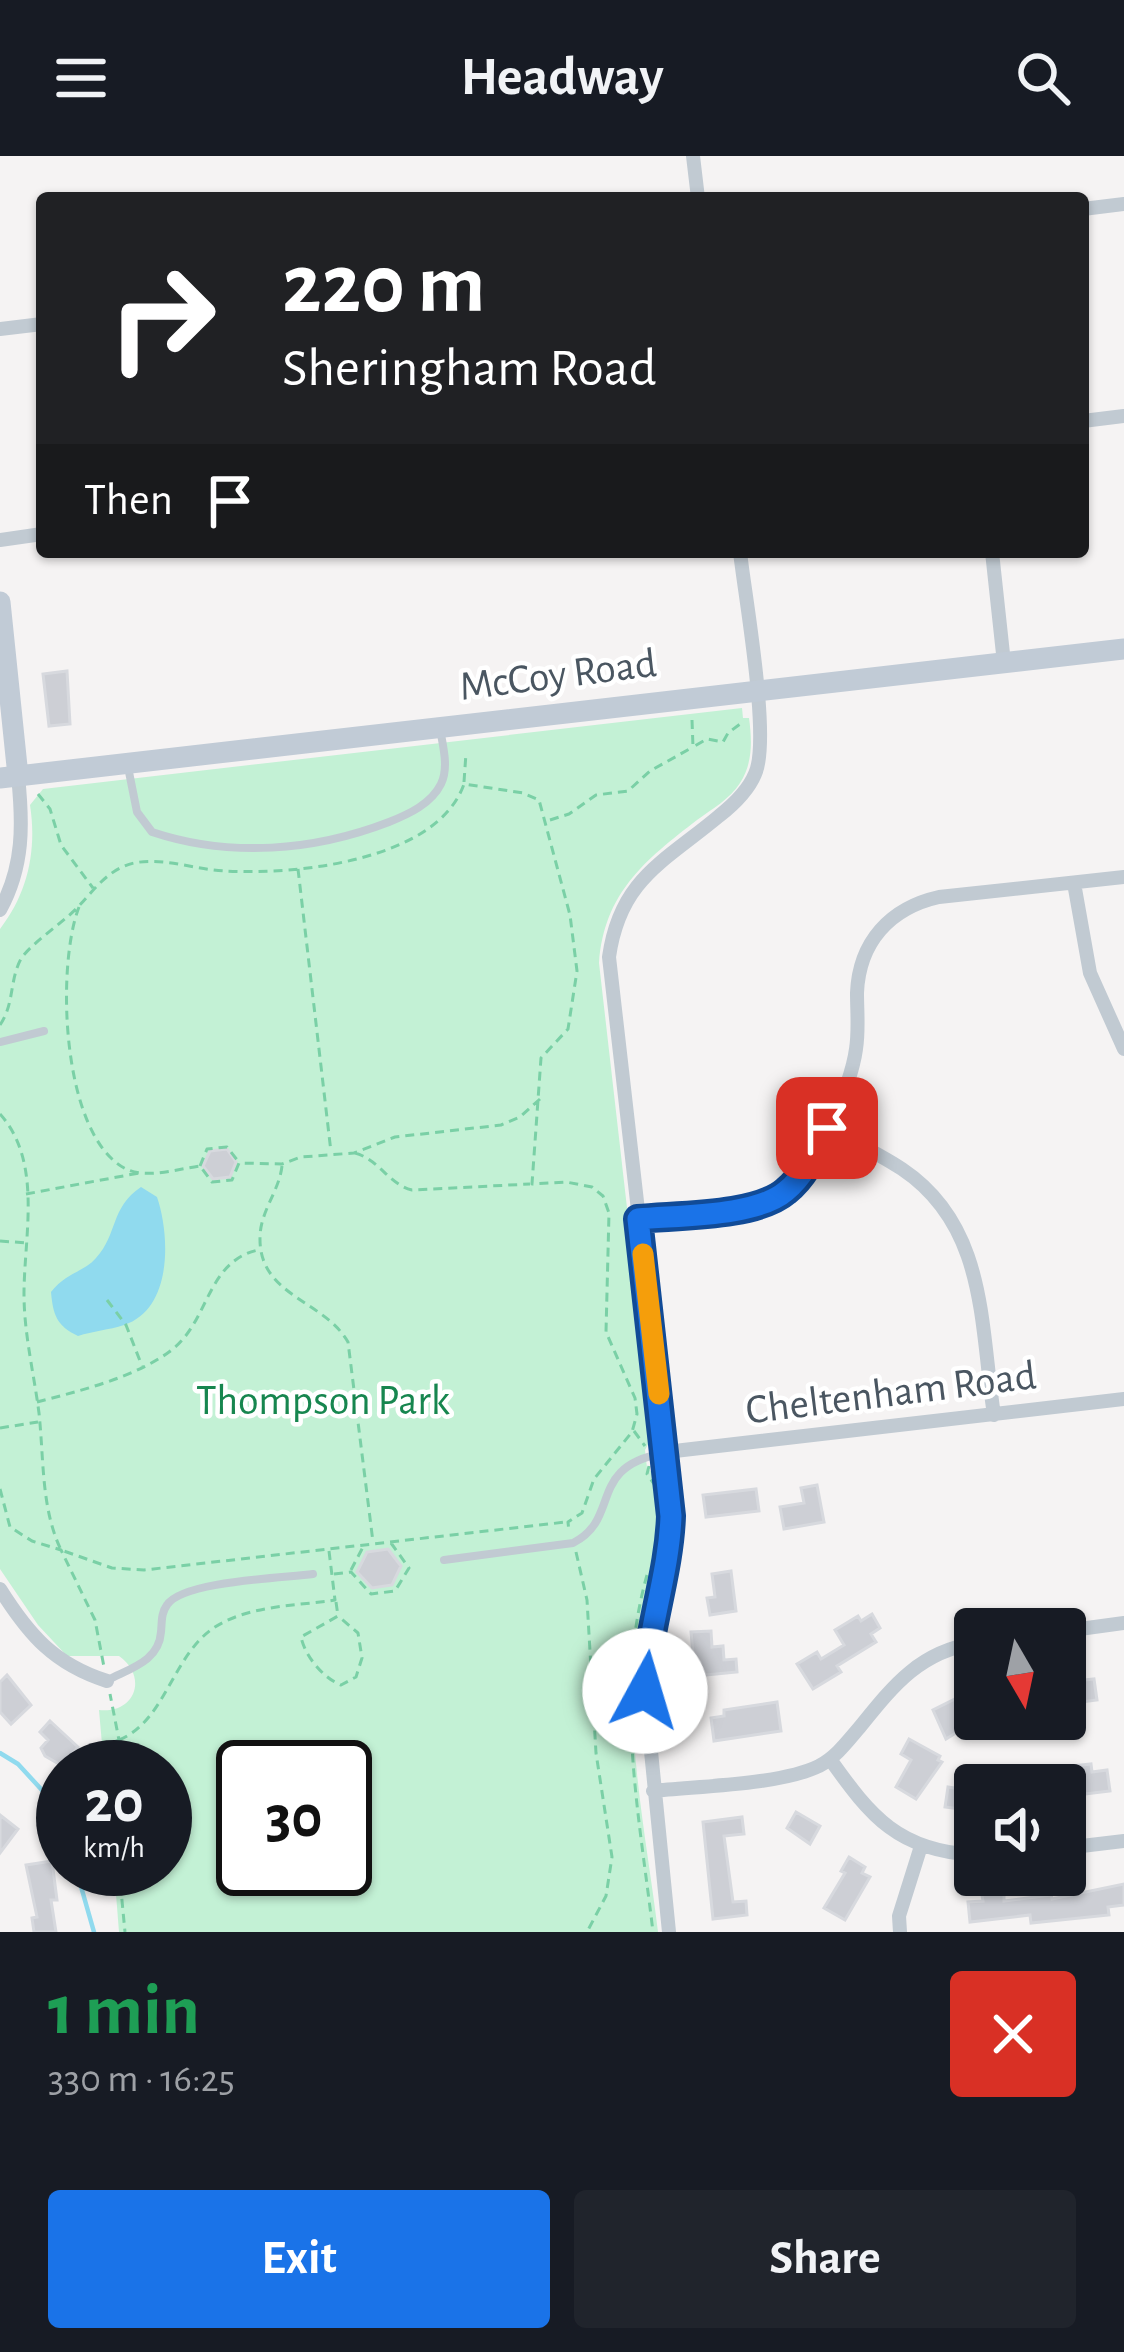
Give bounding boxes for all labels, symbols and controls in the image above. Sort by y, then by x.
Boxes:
icon: menu [48,45,114,111]
icon: search [1010,45,1076,111]
text: Headway [460,51,664,105]
icon: right [84,240,240,396]
text: 220 m [282,244,485,328]
text: Sheringham Road [282,342,657,396]
icon: arrive [197,468,263,534]
text: Then [84,478,173,523]
street label: McCoy Road [457,642,659,708]
pin [776,1077,878,1179]
icon: arrive [794,1095,860,1161]
street label: Cheltenham Road [743,1354,1039,1432]
park label: Thompson Park [196,1380,450,1422]
north arrow [954,1608,1086,1740]
map controls [954,1608,1086,1896]
position arrow [582,1628,708,1754]
speed limit sign: 30 [216,1740,372,1896]
button: sound [954,1764,1086,1896]
text: 20 [84,1773,144,1833]
text: km/h [83,1833,145,1863]
button: close [950,1971,1076,2097]
text: 1 min [48,1975,200,2047]
text: 330 m · 16:25 [48,2060,235,2099]
button: Exit [48,2190,550,2328]
button: Share [574,2190,1076,2328]

